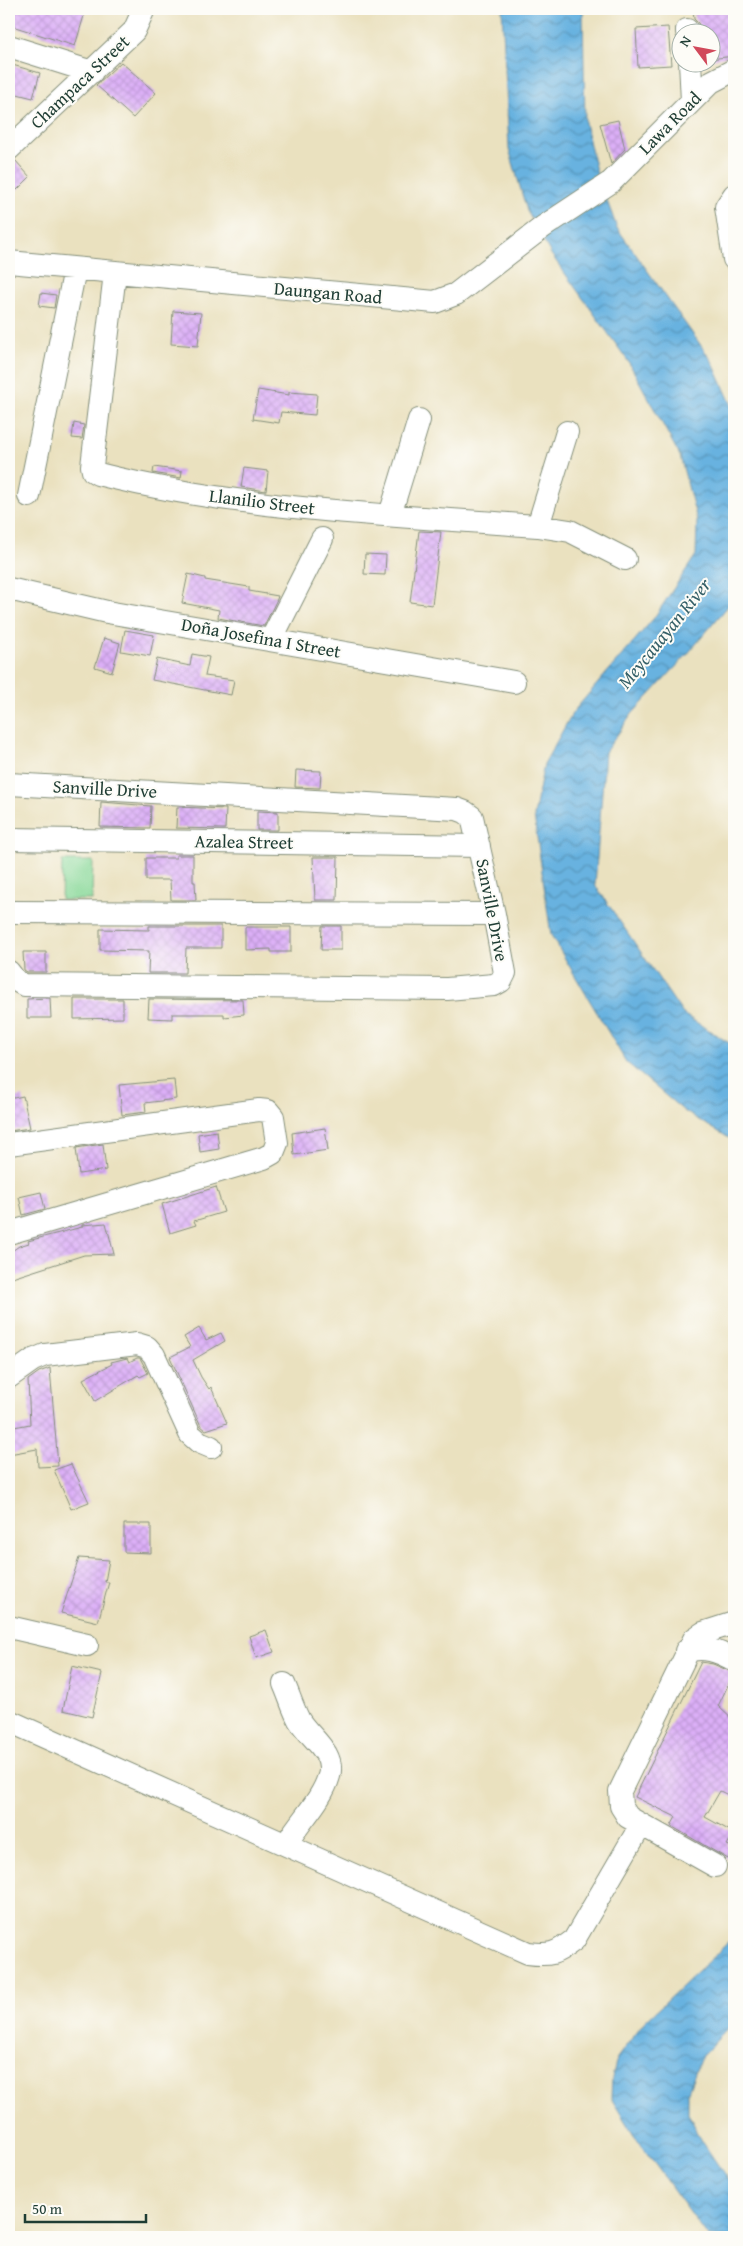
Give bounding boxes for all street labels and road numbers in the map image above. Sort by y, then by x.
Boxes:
street label: Champaca Street [24,28,136,135]
street label: Lawa Road [632,85,708,160]
street label: Daungan Road [273,274,384,311]
street label: Llanilio Street [208,482,317,521]
street label: Doña Josefina Ⅰ Street [179,610,344,665]
street label: Sanville Drive [52,772,158,805]
street label: Azalea Street [194,827,294,856]
street label: Sanville Drive [469,856,516,964]

